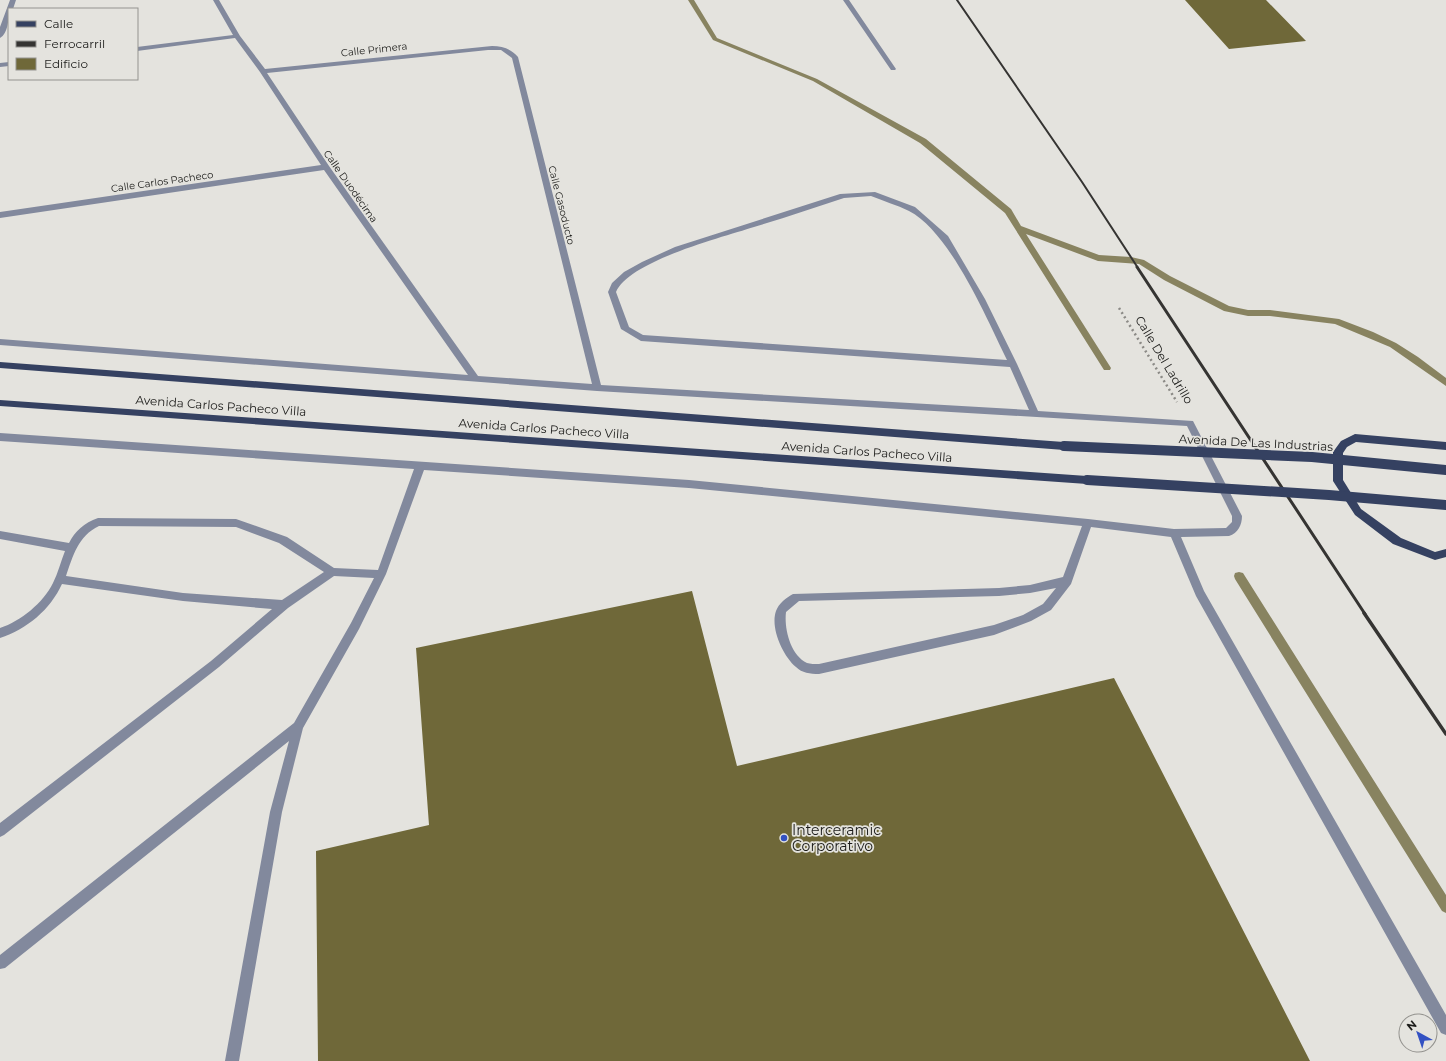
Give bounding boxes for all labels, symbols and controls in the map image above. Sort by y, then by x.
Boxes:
legend [8,8,138,80]
text: Calle [44,16,73,31]
text: Ferrocarril [44,36,105,51]
street label: Calle Primera [340,40,408,59]
text: Edificio [44,56,88,71]
street label: Calle Duodécima [321,147,381,225]
street label: Calle Gasoducto [545,164,578,246]
street label: Calle Carlos Pacheco [110,168,214,195]
street label: Calle Del Ladrillo [1132,313,1197,407]
street label: Avenida Carlos Pacheco Villa [135,392,307,419]
street label: Avenida Carlos Pacheco Villa [458,415,630,442]
street label: Avenida De Las Industrias [1178,431,1334,454]
street label: Avenida Carlos Pacheco Villa [781,438,953,465]
place label: Interceramic Corporativo [792,821,881,855]
marker: Interceramic Corporativo [779,833,789,843]
north arrow [1398,1013,1438,1053]
text: N [1404,1017,1419,1034]

